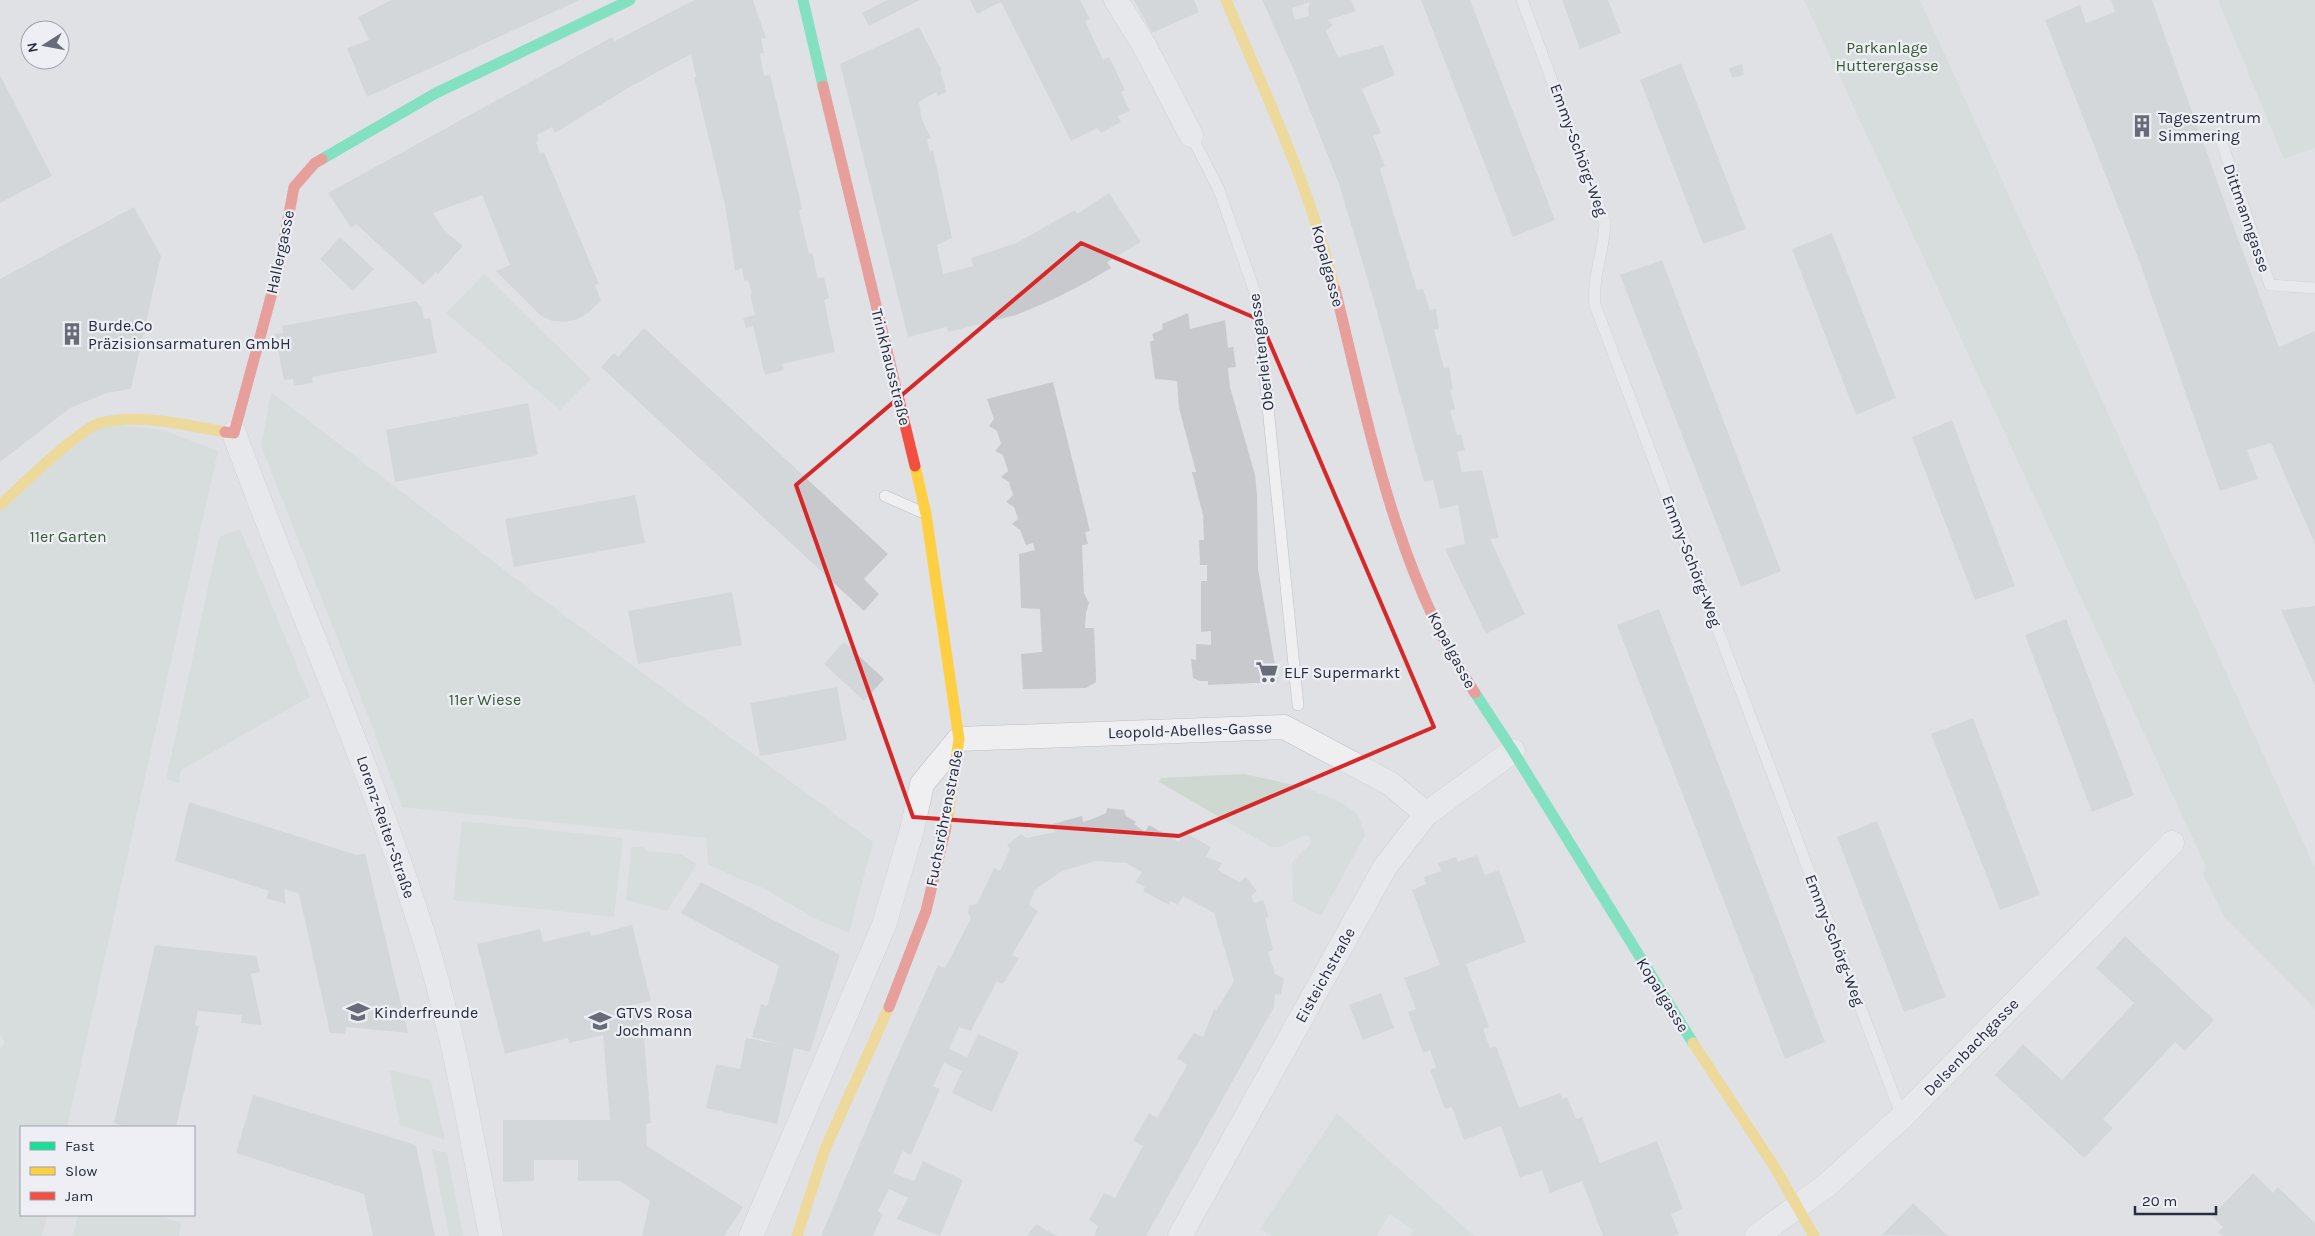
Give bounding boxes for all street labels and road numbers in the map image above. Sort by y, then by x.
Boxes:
street label: Emmy-Schörg-Weg [1546,81,1612,219]
street label: Dittmanngasse [2220,161,2274,275]
street label: Hallergasse [262,208,298,296]
street label: Kopalgasse [1308,223,1348,309]
street label: Oberleitengasse [1244,292,1278,412]
street label: Trinkhausstraße [867,307,915,427]
street label: Emmy-Schörg-Weg [1658,493,1726,629]
street label: Kopalgasse [1424,608,1480,692]
street label: Leopold-Abelles-Gasse [1108,718,1272,742]
street label: Fuchsröhrenstraße [921,748,967,888]
street label: Lorenz-Reiter-Straße [353,753,419,901]
street label: Emmy-Schörg-Weg [1801,872,1869,1008]
street label: Eisteichstraße [1291,924,1359,1026]
street label: Kopalgasse [1633,954,1693,1036]
street label: Delsenbachgasse [1919,994,2023,1100]

